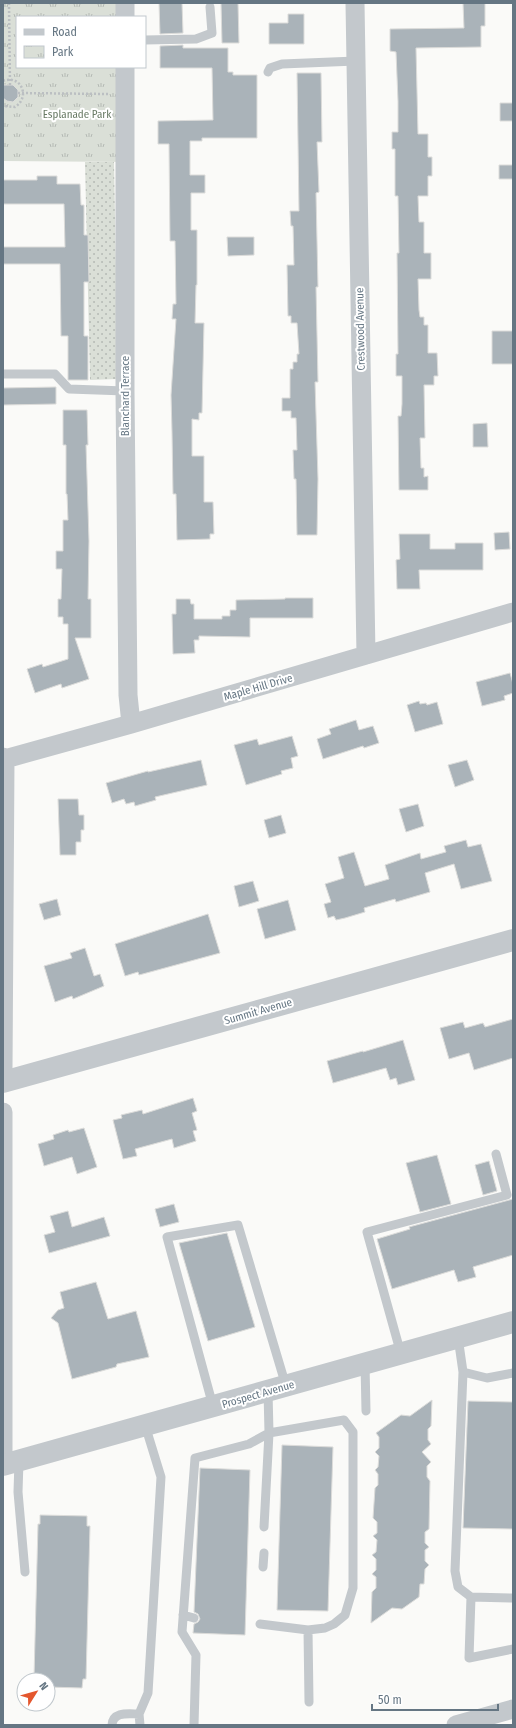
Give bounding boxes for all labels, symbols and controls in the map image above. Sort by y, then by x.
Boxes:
legend [16,16,146,68]
text: Road [52,25,77,39]
text: Park [52,45,74,59]
park label: Esplanade Park [43,108,112,121]
street label: Crestwood Avenue [353,287,368,371]
street label: Blanchard Terrace [119,356,132,436]
street label: Maple Hill Drive [222,671,294,704]
street label: Summit Avenue [223,996,294,1027]
street label: Prospect Avenue [220,1378,296,1411]
north arrow [16,1672,56,1712]
text: N [36,1680,51,1693]
scale bar [372,1686,498,1712]
text: 50 m [378,1693,402,1707]

